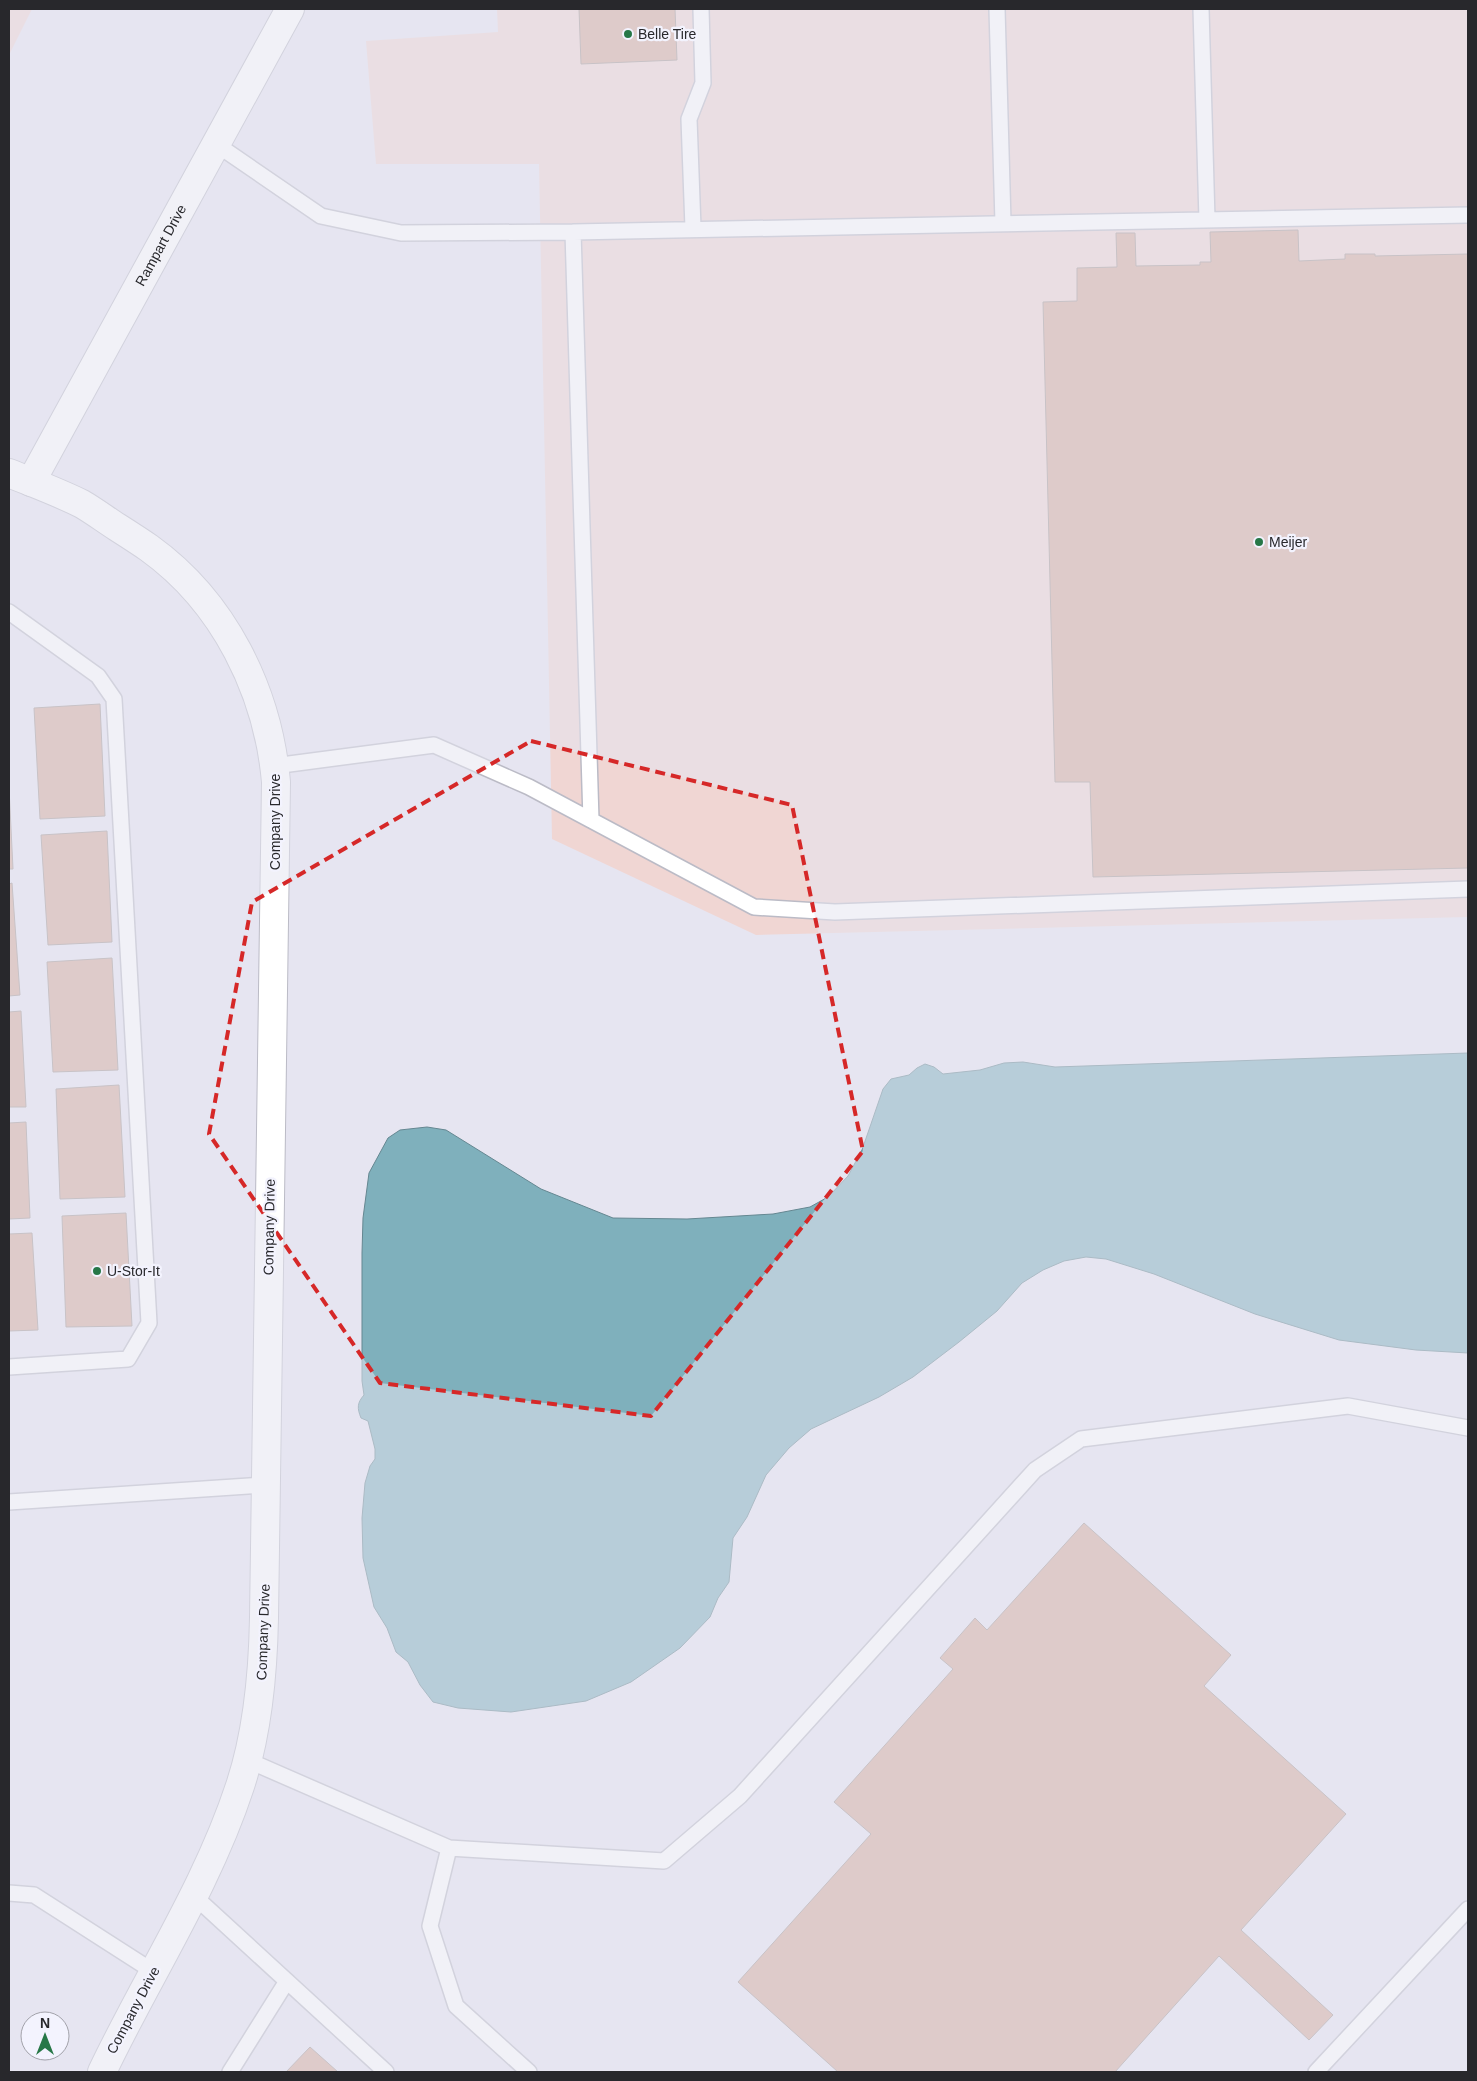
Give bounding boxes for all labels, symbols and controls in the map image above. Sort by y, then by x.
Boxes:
place label: Belle Tire [638,26,697,42]
marker: Belle Tire [622,28,634,40]
street label: Rampart Drive [132,202,189,289]
place label: Meijer [1269,534,1307,550]
marker: Meijer [1253,536,1265,548]
street label: Company Drive [267,774,283,870]
street label: Company Drive [260,1178,278,1275]
place label: U-Stor-It [107,1263,160,1279]
marker: U-Stor-It [91,1265,103,1277]
street label: Company Drive [253,1583,273,1680]
street label: Company Drive [103,1963,163,2056]
north arrow [20,2011,70,2061]
text: N [40,2015,50,2031]

